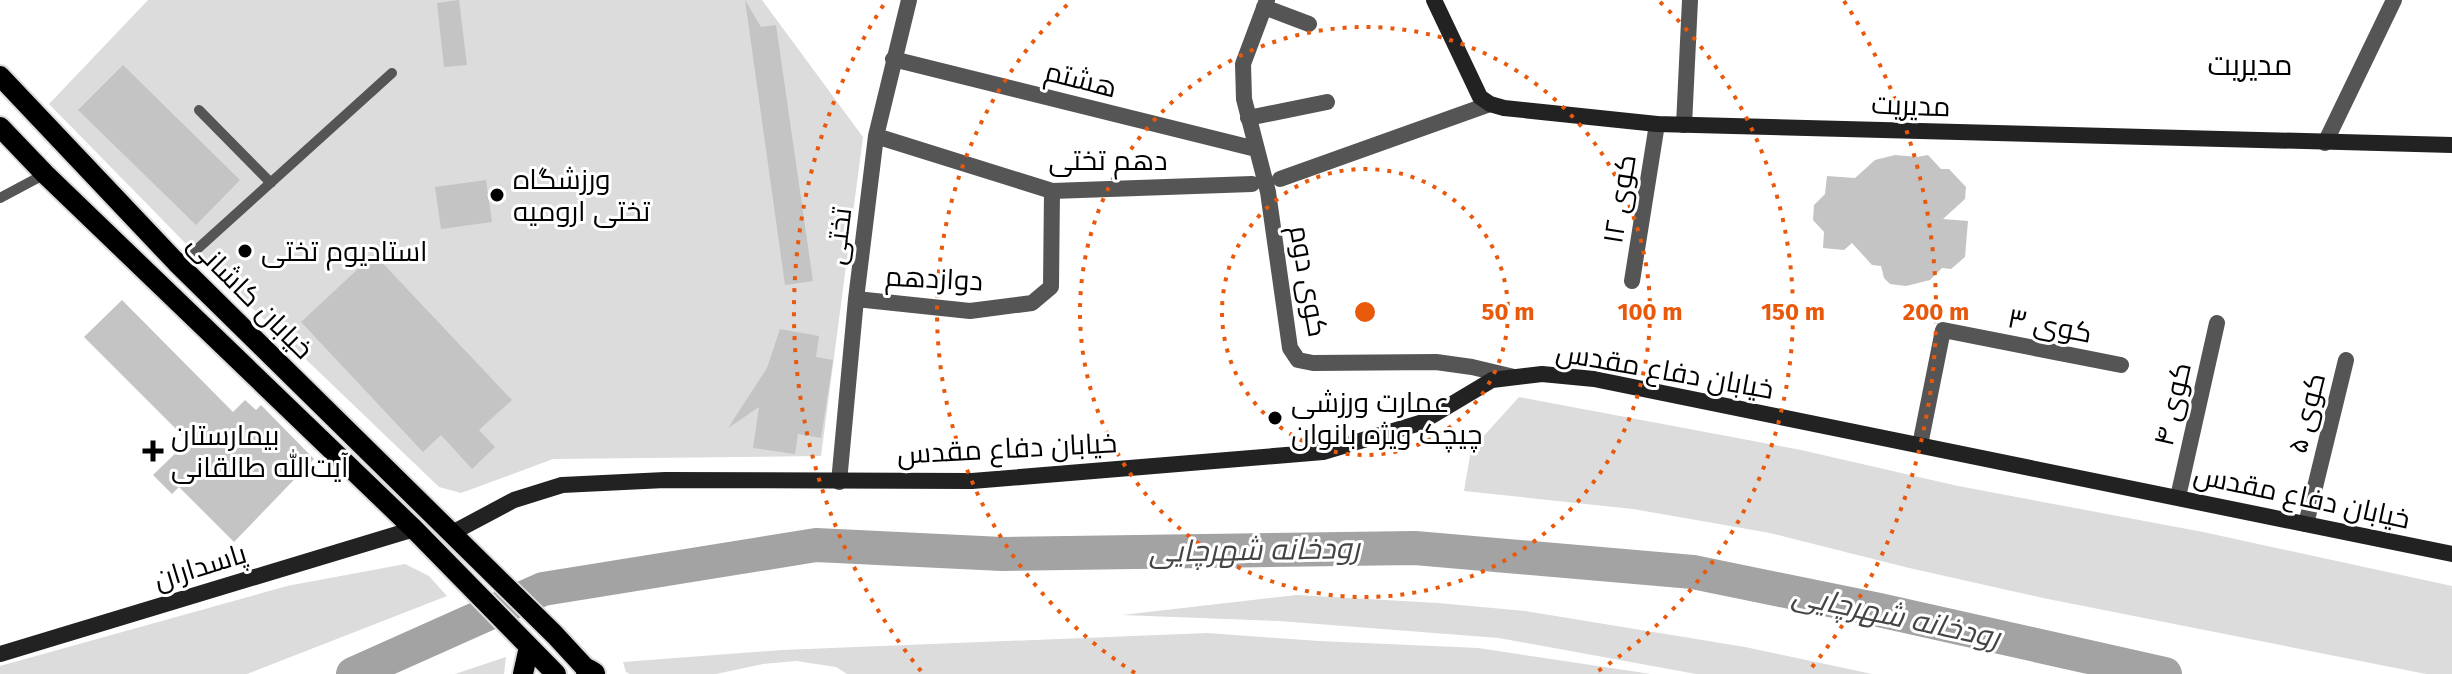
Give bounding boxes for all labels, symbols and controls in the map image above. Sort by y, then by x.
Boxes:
district label: مدیریت [2208,47,2292,83]
street label: هشتم [1041,55,1120,107]
street label: مدیریت [1871,88,1951,123]
street label: دهم تختی [1048,144,1168,180]
street label: کوی ۱۲ [1596,152,1643,246]
place label: ورزشگاه تختی ارومیه [513,163,651,228]
marker: ورزشگاه تختی ارومیه [488,186,506,204]
street label: تختی [819,205,858,267]
street label: کوی دوم [1280,223,1335,340]
street label: خیابان کاشانی [181,227,320,366]
place label: استادیوم تختی [261,235,428,271]
marker: استادیوم تختی [236,242,254,260]
street label: دوازدهم [884,259,984,301]
centre of rings [1351,298,1379,326]
text: 50 m [1482,298,1534,326]
text: 100 m [1617,298,1683,326]
text: 150 m [1761,298,1825,326]
text: 200 m [1903,298,1969,326]
street label: کوی ۳ [2005,301,2095,350]
street label: خیابان دفاع مقدس [1553,335,1776,408]
street label: کوی ۴ [2147,359,2198,449]
street label: کوی ۵ [2281,370,2332,457]
place label: عمارت ورزشی چیچک ویژه بانوان [1291,386,1482,453]
marker: عمارت ورزشی چیچک ویژه بانوان [1266,409,1284,427]
place label: بیمارستان آیت‌الله طالقانی [171,419,349,484]
street label: خیابان دفاع مقدس [896,426,1118,473]
marker: بیمارستان آیت‌الله طالقانی [142,440,164,462]
street label: خیابان دفاع مقدس [2190,457,2413,537]
water label: رودخانه شهرچایی [1148,530,1362,572]
street label: پاسداران [150,537,251,598]
water label: رودخانه شهرچایی [1789,576,2005,658]

